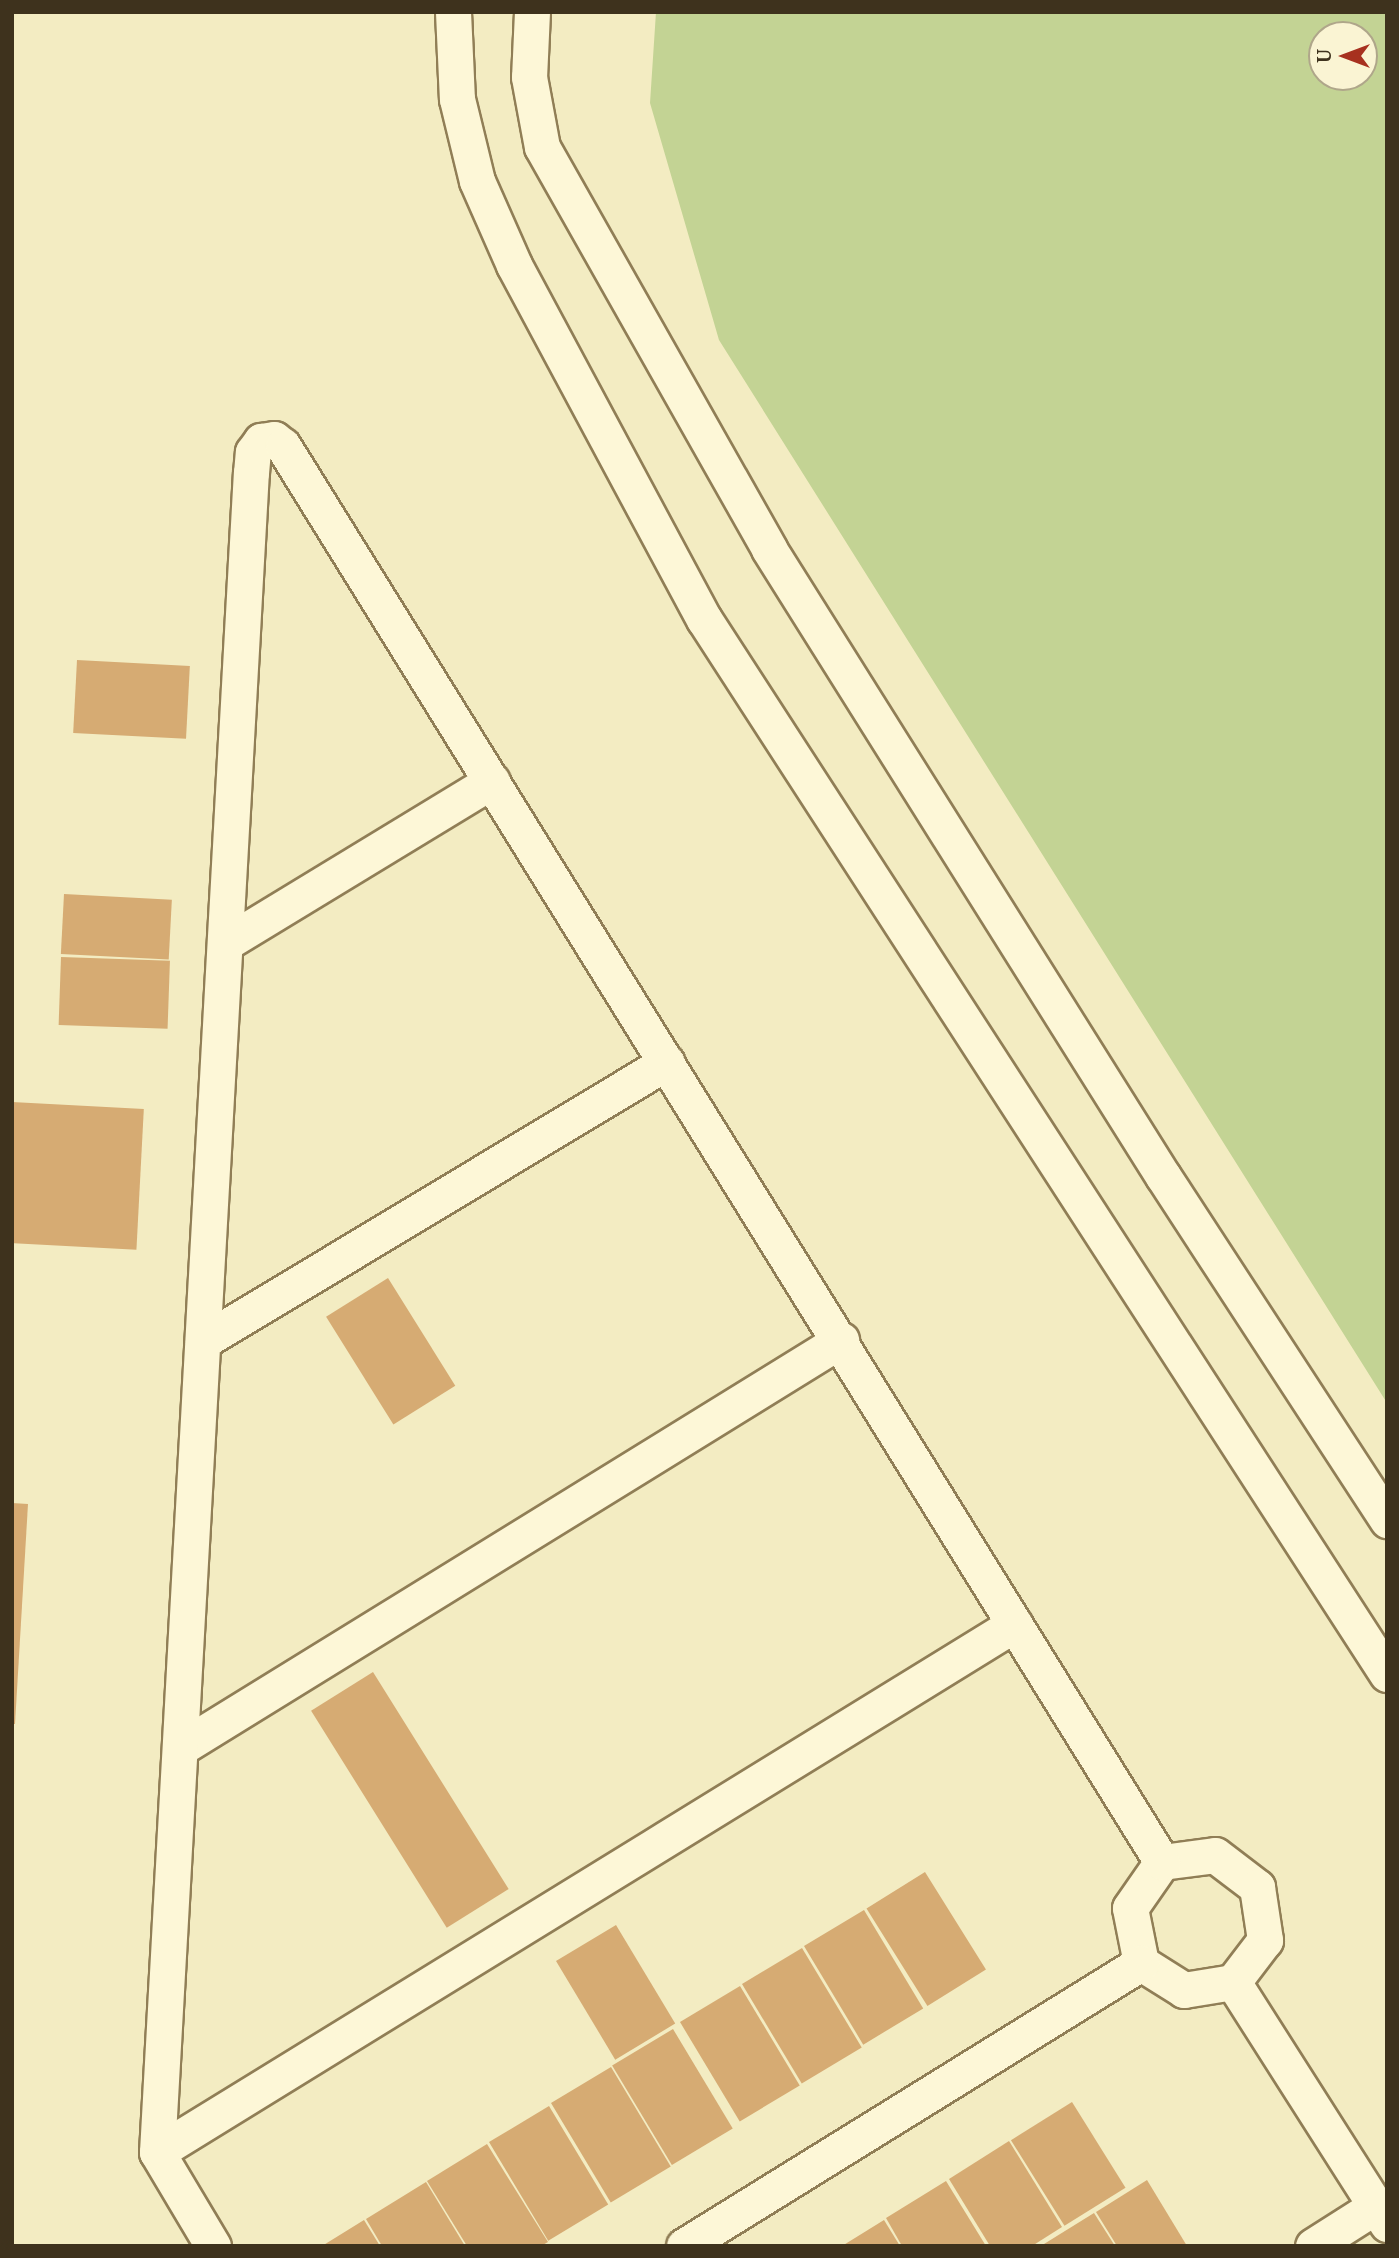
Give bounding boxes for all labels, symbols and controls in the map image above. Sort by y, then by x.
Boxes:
north arrow [1308,21,1378,91]
text: U [1311,49,1336,63]

